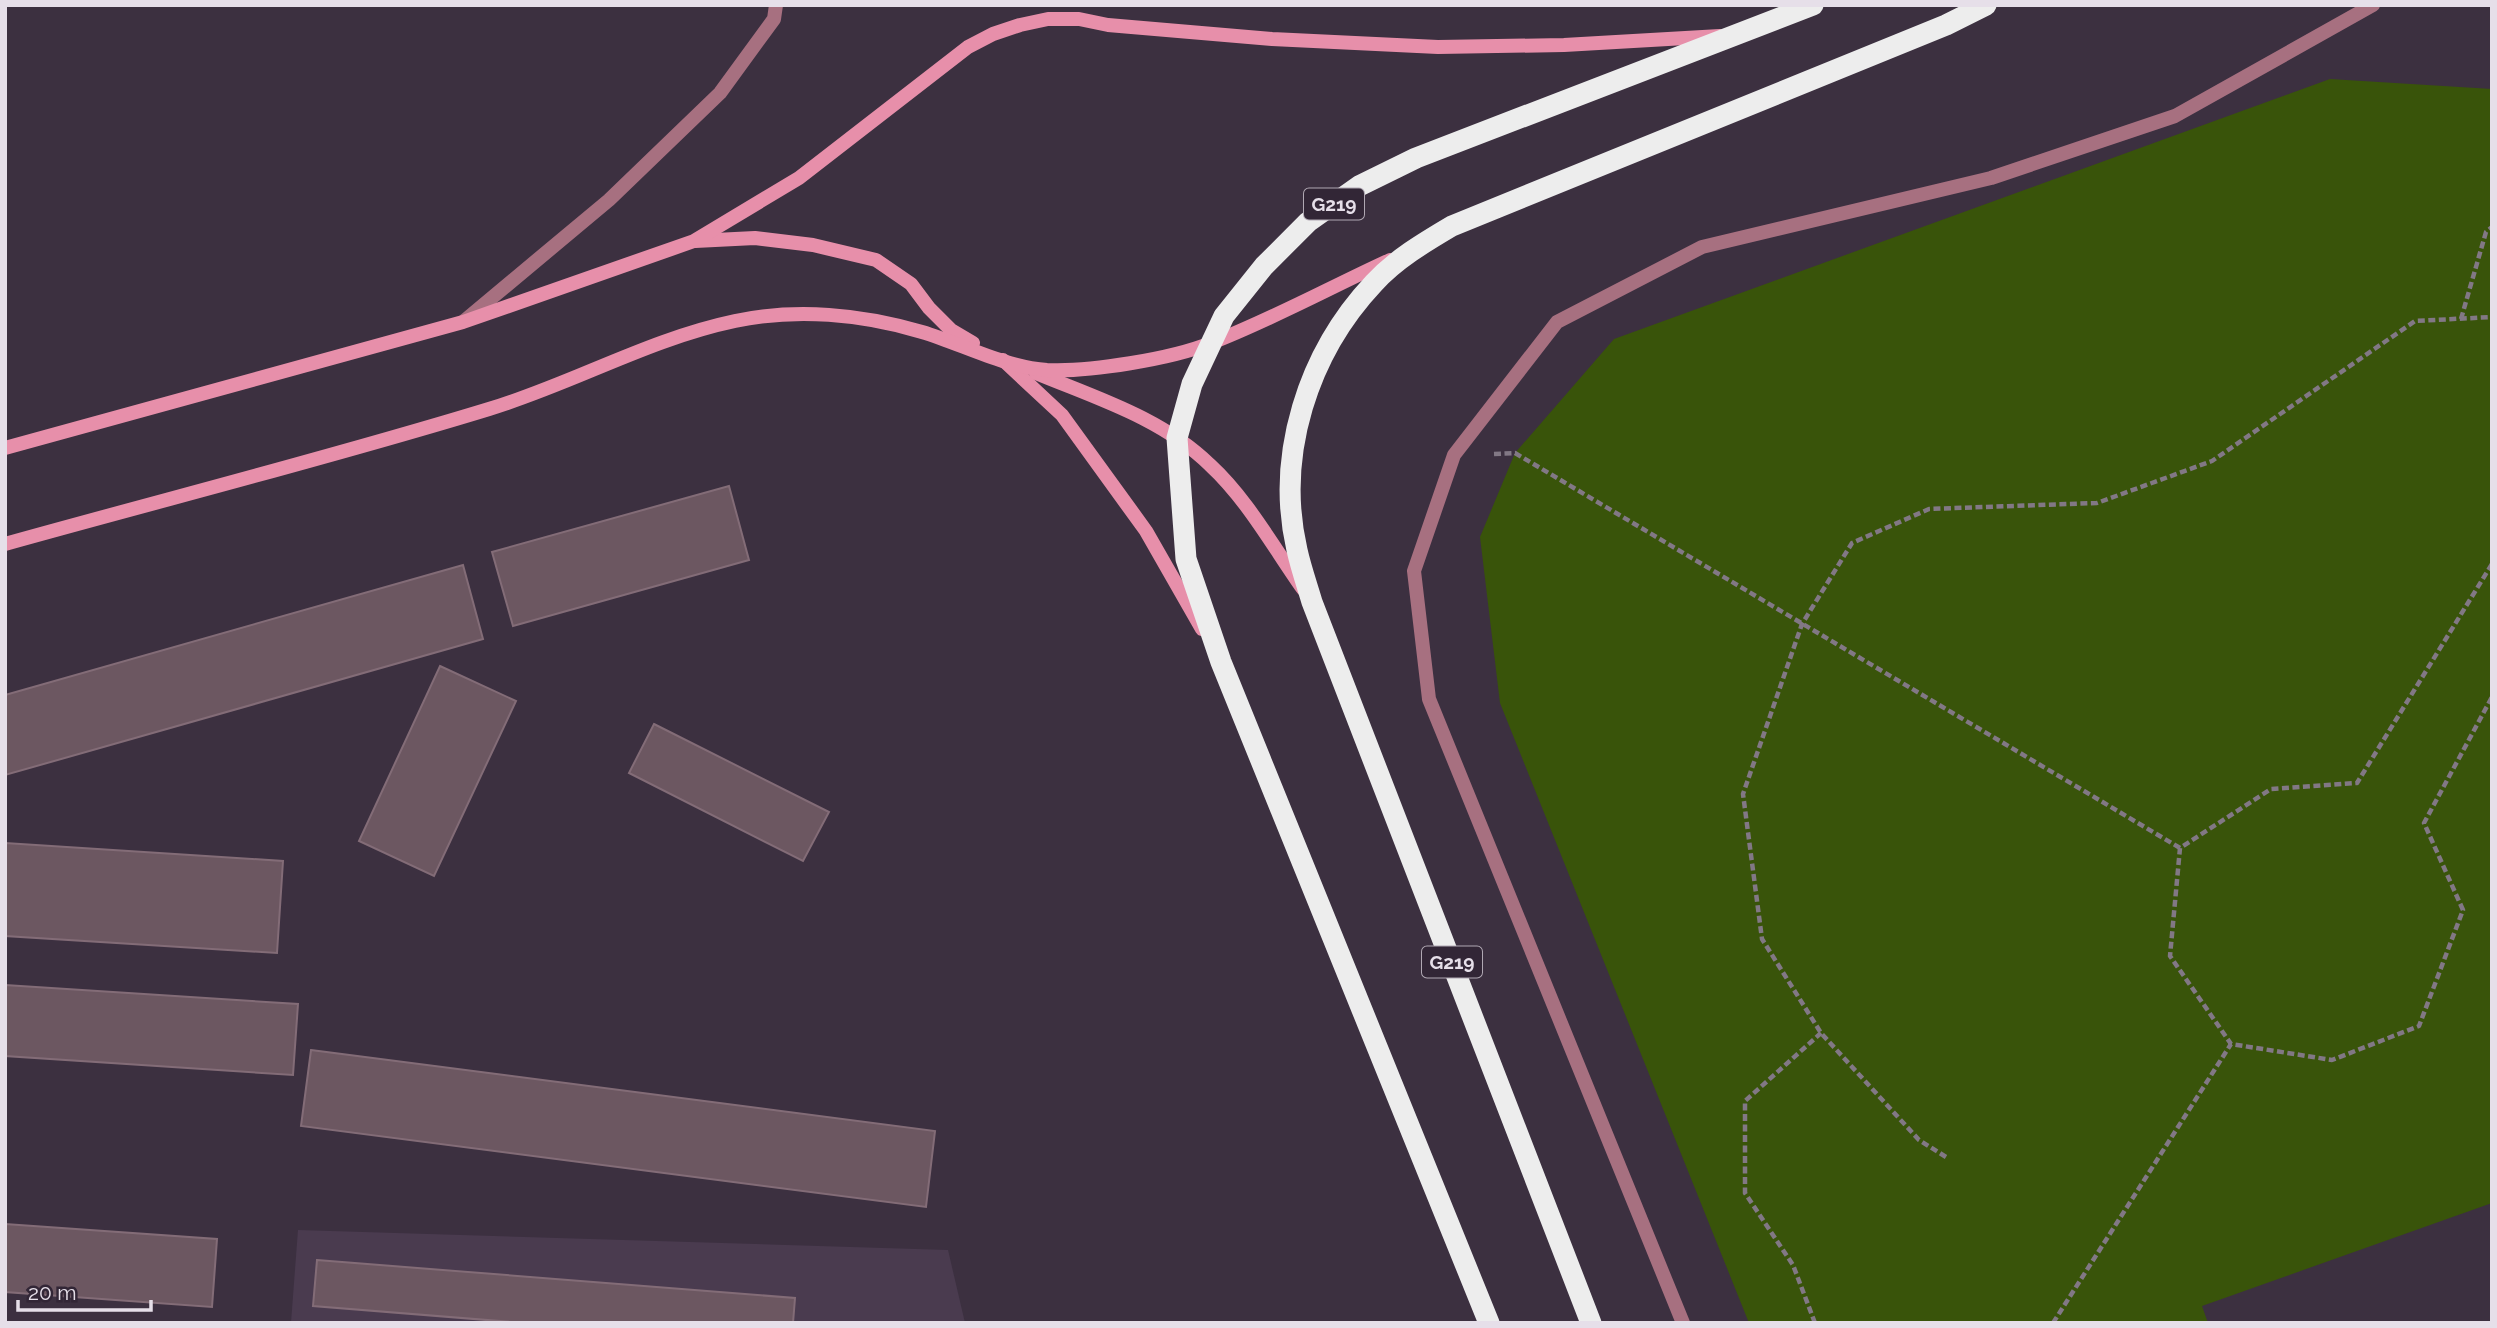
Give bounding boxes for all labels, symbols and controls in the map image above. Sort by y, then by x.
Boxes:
road number: G219 [1304,188,1364,220]
road number: G219 [1422,946,1482,978]
scale bar [18,1268,150,1312]
text: 20 m [28,1280,76,1305]

